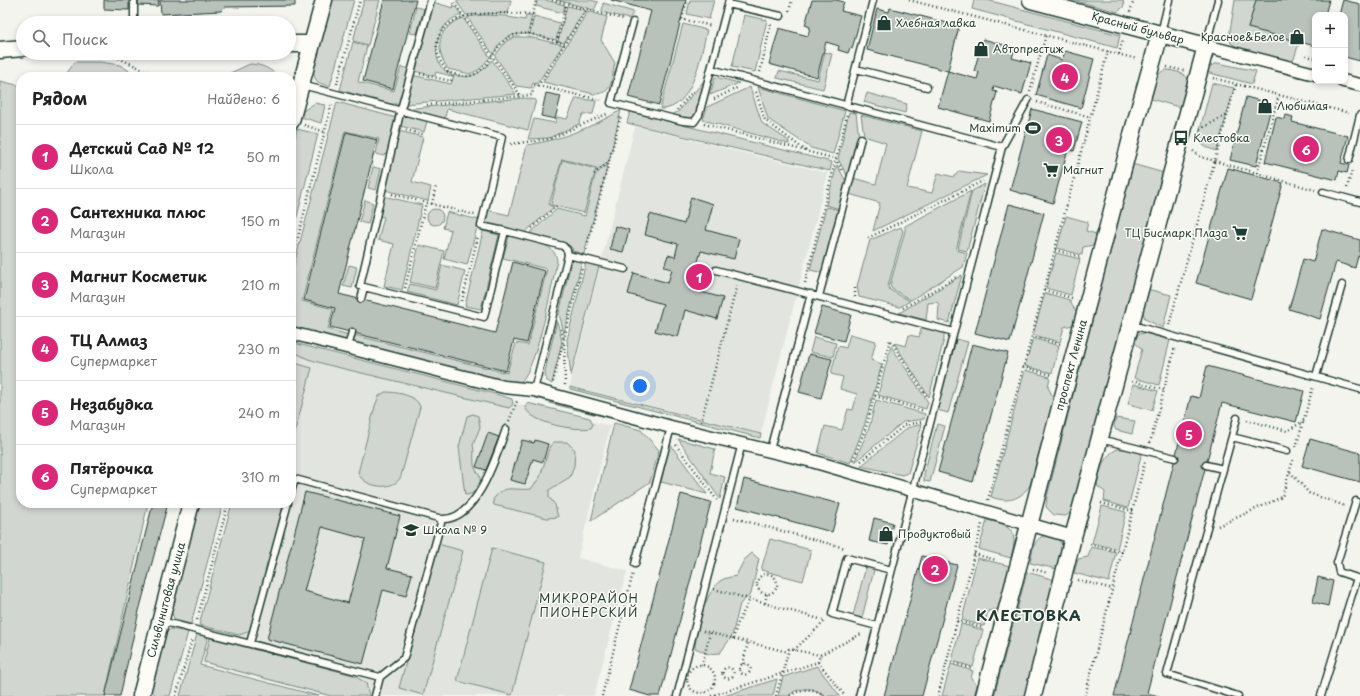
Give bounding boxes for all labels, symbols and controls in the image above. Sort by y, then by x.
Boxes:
street label: Красный бульвар [1090,7,1186,48]
map controls [1312,12,1348,84]
button: + [1312,12,1348,48]
shop icon: Хлебная лавка [875,14,893,32]
place label: Хлебная лавка [896,14,976,31]
search box [16,16,296,60]
icon: search [30,27,52,49]
text: Поиск [62,27,108,50]
place label: Красное&Белое [1201,28,1285,45]
shop icon: Красное&Белое [1288,28,1306,46]
shop icon: Автопрестиж [972,40,990,58]
place label: Автопрестиж [993,40,1063,57]
button: − [1312,48,1348,84]
pin: 4 [1052,62,1078,92]
text: Рядом [32,85,87,111]
text: Найдено: 6 [207,89,280,108]
shop icon: Любимая [1256,97,1274,115]
place label: Любимая [1277,97,1328,114]
place label: Maximum [969,119,1021,136]
sports icon: Maximum [1024,119,1042,137]
pin: 3 [1046,125,1072,155]
bus stop icon: Клестовка [1172,129,1190,147]
place label: Клестовка [1193,129,1250,146]
pin: 6 [1293,134,1319,164]
text: Детский Сад № 12 [70,136,214,159]
text: 1 [42,147,48,166]
text: 50 m [246,147,280,166]
text: Школа [70,159,114,178]
supermarket icon: Магнит [1042,161,1060,179]
place label: Магнит [1063,161,1104,178]
text: Сантехника плюс [70,200,206,223]
text: 2 [40,211,50,230]
text: 150 m [241,211,280,230]
text: Магазин [70,223,126,242]
place label: ТЦ Бисмарк Плаза [1124,224,1228,241]
supermarket icon: ТЦ Бисмарк Плаза [1231,224,1249,242]
pin: 1 [686,262,712,292]
text: Магнит Косметик [70,264,207,287]
text: 3 [41,275,49,294]
text: 210 m [241,275,280,294]
text: Магазин [70,287,126,306]
street label: проспект Ленина [1050,317,1091,412]
text: ТЦ Алмаз [70,328,148,351]
text: 4 [41,339,49,358]
text: 230 m [238,339,280,358]
text: Супермаркет [70,351,157,370]
your location [630,376,650,396]
text: Незабудка [70,392,153,415]
text: 5 [41,403,49,422]
text: 240 m [238,403,280,422]
text: Магазин [70,415,126,434]
pin: 5 [1176,419,1202,449]
text: Пятёрочка [70,456,153,479]
text: 6 [40,467,50,486]
text: 310 m [241,467,280,486]
text: Супермаркет [70,479,157,498]
school or university icon: Школа № 9 [402,521,420,539]
place label: Школа № 9 [423,521,487,538]
shop icon: Продуктовый [877,525,895,543]
place label: Продуктовый [898,525,971,542]
street label: Сильвинитовая улица [142,540,189,659]
pin: 2 [922,554,948,584]
district label: МИКРОРАЙОН ПИОНЕРСКИЙ [539,589,639,621]
district label: КЛЕСТОВКА [976,603,1082,626]

